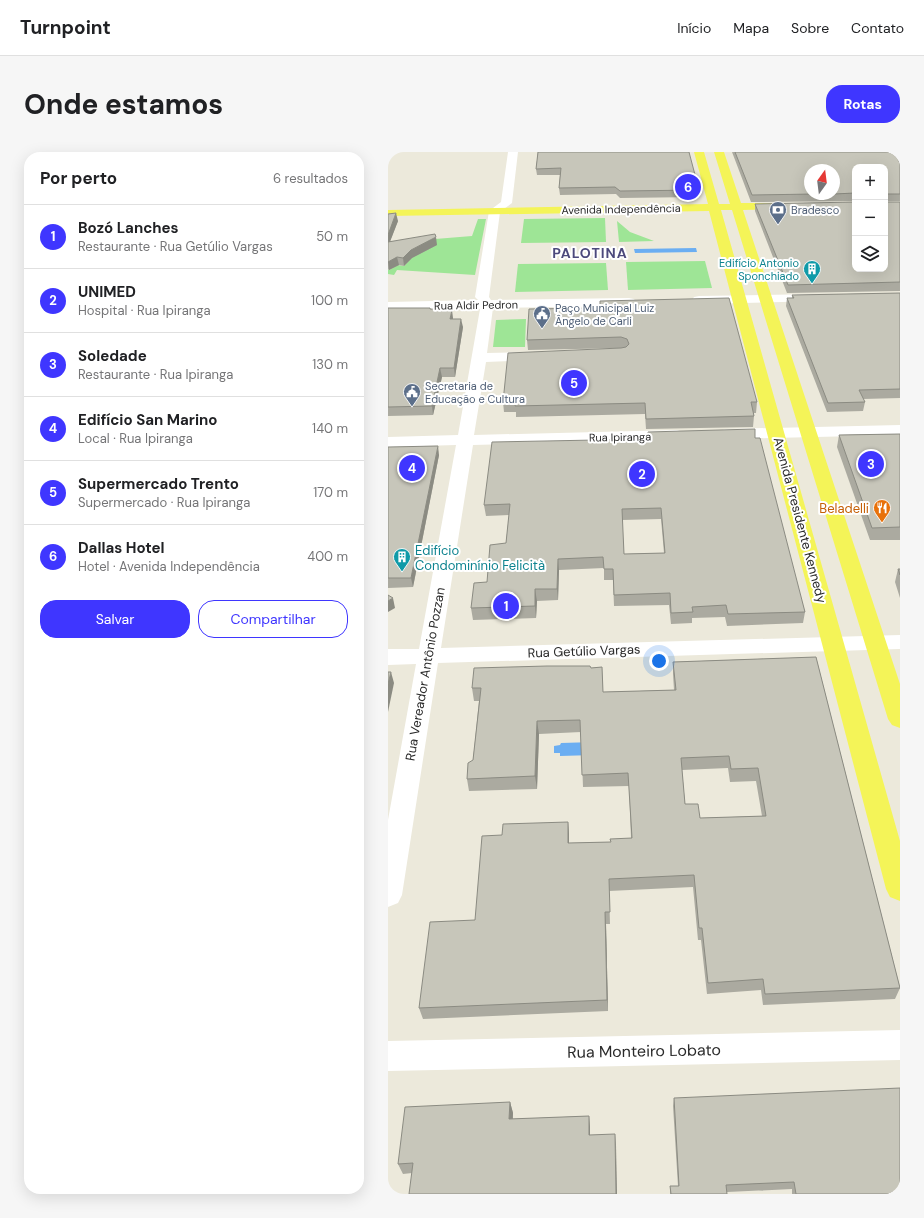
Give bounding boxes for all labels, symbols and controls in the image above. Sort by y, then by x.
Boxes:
text: Turnpoint [20,15,111,40]
text: Início [677,19,711,37]
text: Mapa [733,19,769,37]
text: Sobre [791,19,829,37]
text: Contato [851,19,904,37]
button: Rotas [826,85,900,123]
text: Onde estamos [24,86,223,123]
north arrow [804,164,840,200]
map controls [852,164,888,272]
button: + [852,164,888,200]
text: Por perto [40,167,117,189]
text: 6 resultados [273,170,348,187]
pin: 6 [675,172,701,202]
bank icon: Bradesco [768,200,788,225]
button: − [852,200,888,236]
street label: Avenida Independência [561,201,681,217]
place label: Bradesco [791,203,839,217]
text: Bozó Lanches [78,218,179,238]
text: 1 [51,228,55,245]
text: 50 m [316,228,348,245]
button: layers [852,236,888,272]
text: Restaurante · Rua Getúlio Vargas [78,238,273,255]
district label: PALOTINA [552,244,628,262]
place label: Edifício Antonio Sponchiado [719,256,799,283]
building icon: Edifício Antonio Sponchiado [802,259,822,284]
text: UNIMED [78,282,136,302]
text: 2 [49,292,57,309]
text: 100 m [311,292,348,309]
street label: Rua Aldir Pedron [434,297,518,313]
place label: Paço Municipal Luiz Ângelo de Carli [555,301,654,328]
text: Hospital · Rua Ipiranga [78,302,211,319]
public building icon: Paço Municipal Luiz Ângelo de Carli [532,304,552,329]
text: Soledade [78,346,147,366]
text: 3 [49,356,57,373]
text: 130 m [312,356,348,373]
text: Restaurante · Rua Ipiranga [78,366,233,383]
pin: 5 [561,368,587,398]
place label: Secretaria de Educação e Cultura [425,379,525,406]
public building icon: Secretaria de Educação e Cultura [402,382,422,407]
text: Edifício San Marino [78,410,218,430]
text: 4 [49,420,57,437]
text: 140 m [312,420,348,437]
street label: Rua Ipiranga [589,429,651,445]
text: Local · Rua Ipiranga [78,430,193,447]
street label: Avenida Presidente Kennedy [770,435,830,605]
pin: 3 [858,449,884,479]
pin: 4 [399,453,425,483]
pin: 2 [629,459,655,489]
text: Supermercado Trento [78,474,239,494]
text: 5 [49,484,57,501]
text: 170 m [313,484,348,501]
text: Supermercado · Rua Ipiranga [78,494,250,511]
restaurant icon: Beladelli [872,498,892,523]
place label: Beladelli [819,500,869,517]
text: Dallas Hotel [78,538,165,558]
place label: Edifício Condominínio Felicità [415,542,545,574]
building icon: Edifício Condominínio Felicità [392,547,412,572]
text: 6 [49,548,57,565]
text: 400 m [307,548,348,565]
text: Hotel · Avenida Independência [78,558,260,575]
street label: Rua Vereador Antônio Pozzan [401,586,449,762]
pin: 1 [493,591,519,621]
button: Salvar [40,600,190,638]
button: Compartilhar [198,600,348,638]
street label: Rua Getúlio Vargas [527,641,641,661]
your location [649,651,669,671]
street label: Rua Monteiro Lobato [567,1039,721,1063]

